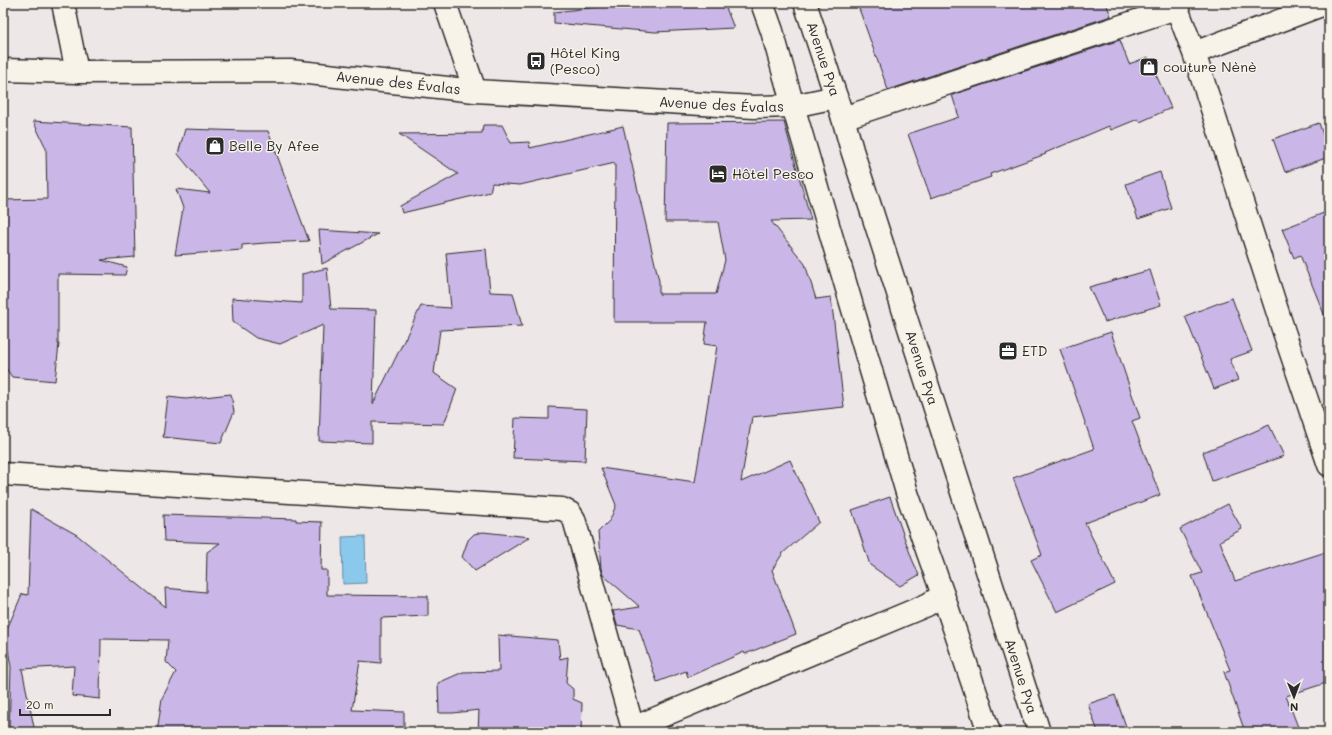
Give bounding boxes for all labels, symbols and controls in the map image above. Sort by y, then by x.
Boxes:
street label: Avenue Pya [803,19,845,99]
place label: Hôtel King (Pesco) [550,43,620,78]
bus stop icon: Hôtel King (Pesco) [525,50,547,72]
shop icon: couture Nènè [1138,56,1160,78]
place label: couture Nènè [1163,57,1257,76]
street label: Avenue des Évalas [335,66,462,98]
street label: Avenue des Évalas [659,92,784,116]
shop icon: Belle By Afee [204,135,226,157]
place label: Belle By Afee [229,136,319,155]
hotel icon: Hôtel Pesco [707,163,729,185]
place label: Hôtel Pesco [732,164,814,183]
street label: Avenue Pya [902,328,943,407]
office icon: ETD [997,340,1019,362]
place label: ETD [1022,341,1047,360]
street label: Avenue Pya [1001,636,1042,716]
north arrow [1274,677,1314,717]
scale bar [20,691,110,717]
text: 20 m [26,696,54,712]
text: N [1290,700,1298,715]

